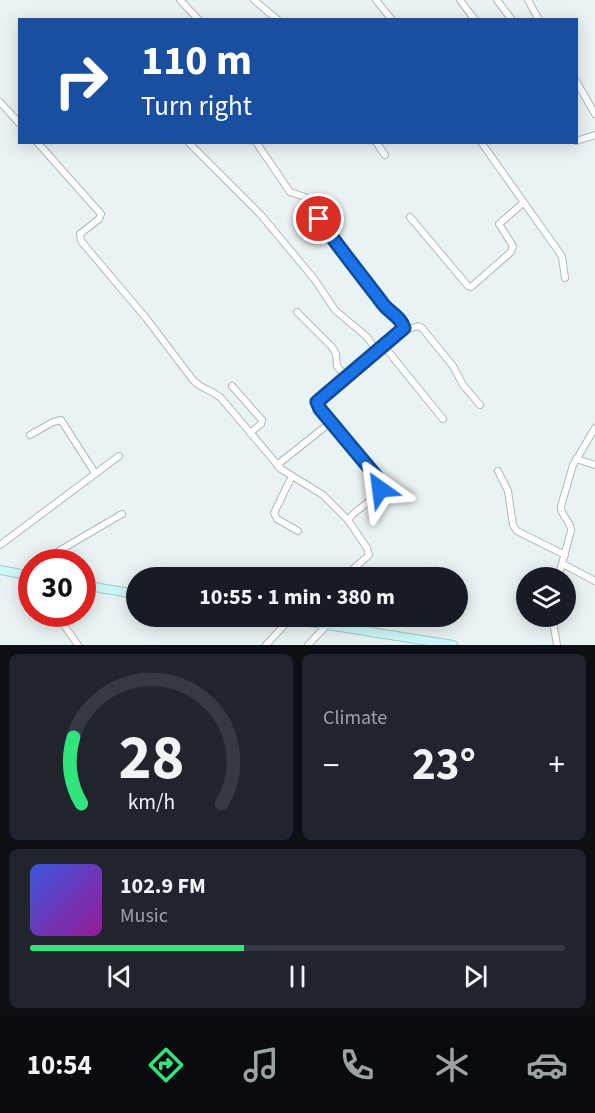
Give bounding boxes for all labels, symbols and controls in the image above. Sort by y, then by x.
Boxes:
text: 110 m [141,31,252,91]
icon: right [42,42,120,120]
text: Turn right [141,87,252,126]
pin [293,193,344,244]
icon: arrive [302,202,335,235]
position arrow [348,457,412,521]
speed limit sign: 30 [18,549,96,627]
map controls [516,567,576,627]
button: layers [516,567,576,627]
text: 10:55 · 1 min · 380 m [199,581,395,613]
text: Climate [323,704,387,732]
text: 28 [118,714,184,803]
text: 23° [412,733,476,797]
text: − [323,742,339,789]
text: + [549,742,565,789]
text: km/h [127,787,175,818]
text: 102.9 FM [120,870,206,902]
text: Music [120,902,168,930]
icon: previous [103,960,136,993]
icon: pause [281,960,314,993]
icon: next [459,960,492,993]
icon: directions [145,1044,187,1086]
icon: music [240,1044,282,1086]
icon: phone [336,1044,378,1086]
icon: climate [431,1044,473,1086]
icon: car [526,1044,568,1086]
text: 10:54 [27,1046,92,1085]

